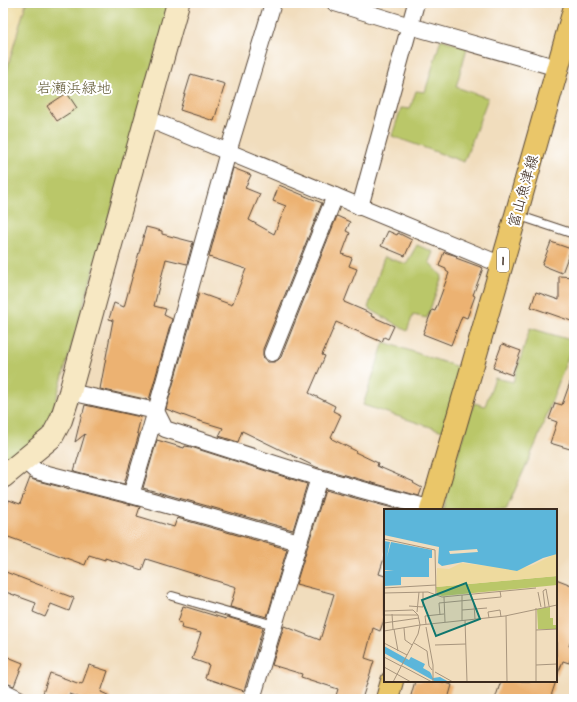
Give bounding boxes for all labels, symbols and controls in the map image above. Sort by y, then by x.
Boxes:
park label: 岩瀬浜緑地 [36,79,112,101]
street label: 富山魚津線 [504,152,546,231]
road number: 1 [497,248,509,272]
inset map [384,509,557,682]

